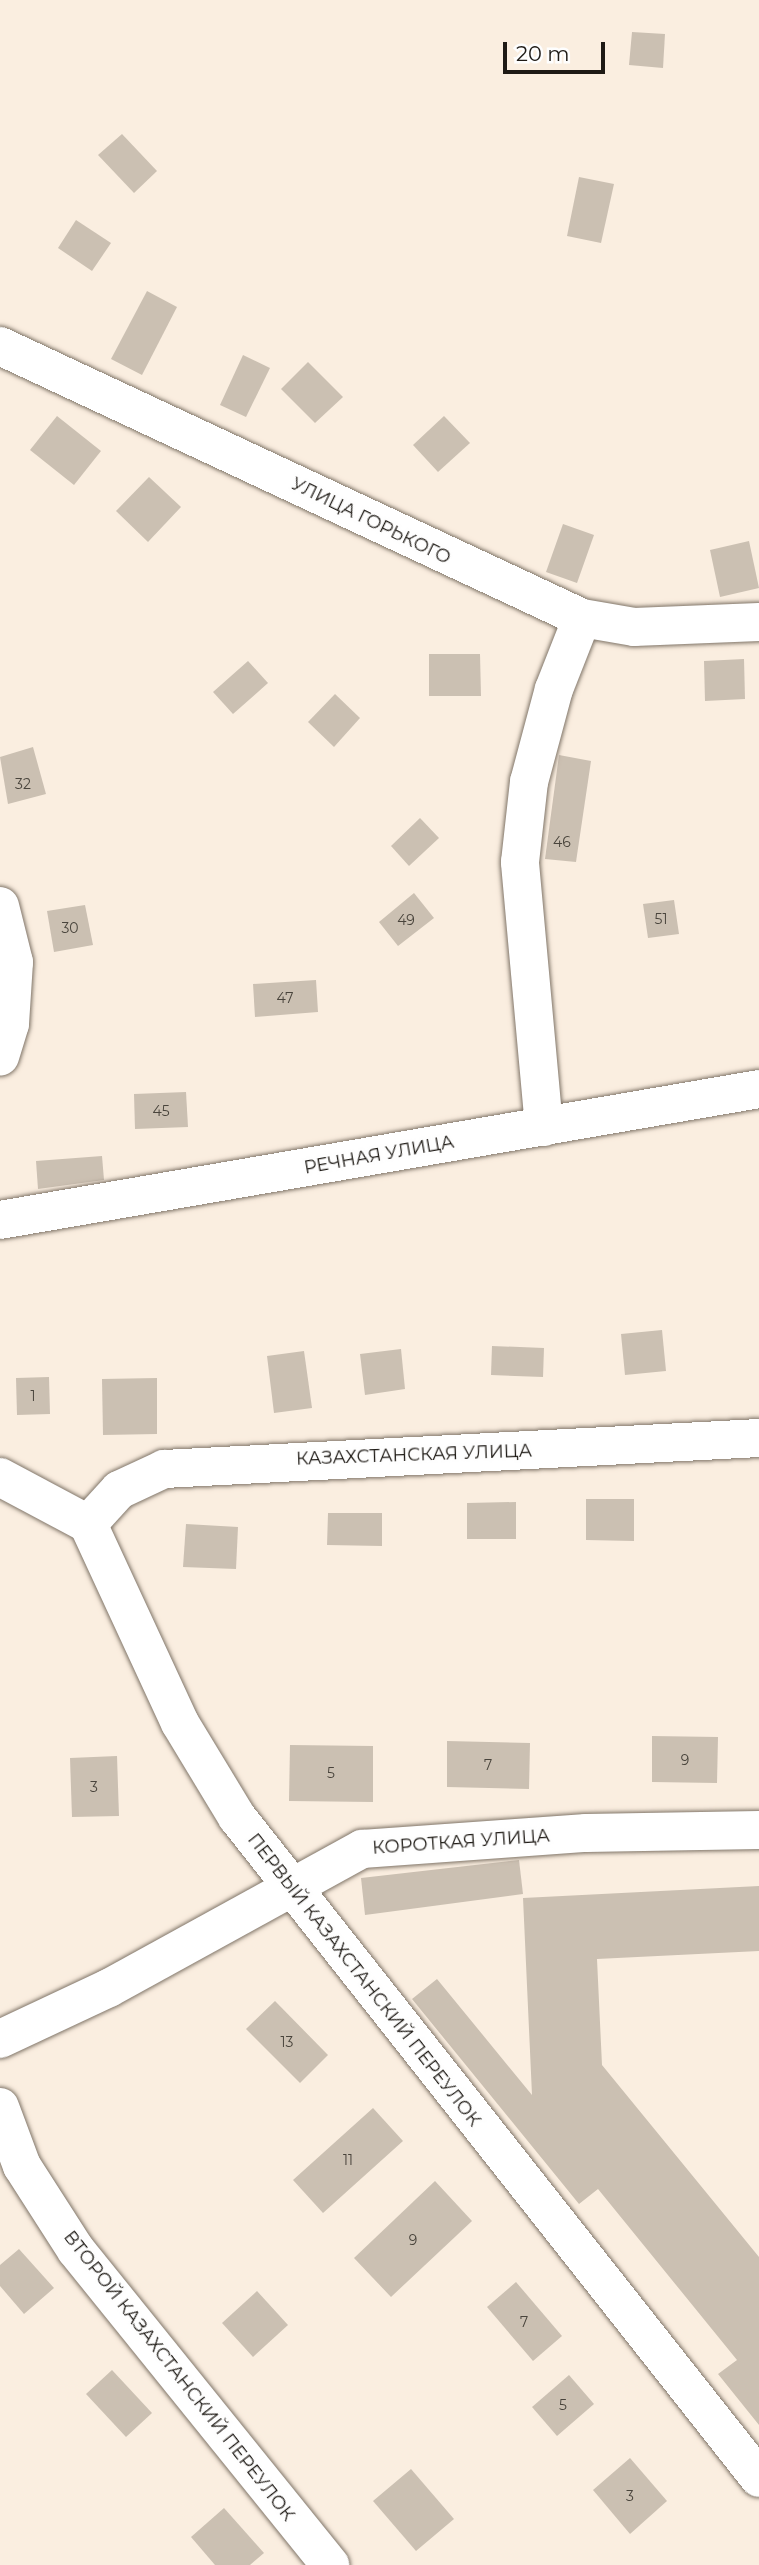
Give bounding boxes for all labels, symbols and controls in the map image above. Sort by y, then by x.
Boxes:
scale bar [507,28,608,72]
text: 20 m [516,41,570,66]
street label: УЛИЦА ГОРЬКОГО [288,473,454,569]
house number: 32 [15,776,31,792]
house number: 46 [553,834,571,850]
house number: 51 [655,911,667,927]
house number: 49 [397,912,415,928]
house number: 30 [61,920,79,936]
house number: 47 [277,990,293,1006]
house number: 45 [152,1103,170,1119]
street label: РЕЧНАЯ УЛИЦА [302,1131,456,1179]
house number: 1 [30,1388,36,1404]
street label: КАЗАХСТАНСКАЯ УЛИЦА [296,1440,532,1470]
house number: 9 [681,1752,689,1768]
house number: 7 [484,1757,492,1773]
house number: 5 [327,1765,335,1781]
house number: 3 [90,1779,98,1795]
street label: КОРОТКАЯ УЛИЦА [372,1825,550,1859]
street label: ПЕРВЫЙ КАЗАХСТАНСКИЙ ПЕРЕУЛОК [243,1829,485,2131]
house number: 13 [281,2034,293,2050]
house number: 11 [343,2152,353,2168]
street label: ВТОРОЙ КАЗАХСТАНСКИЙ ПЕРЕУЛОК [59,2227,299,2525]
house number: 9 [409,2232,417,2248]
house number: 7 [520,2314,528,2330]
house number: 5 [559,2397,567,2413]
house number: 3 [626,2488,634,2504]

